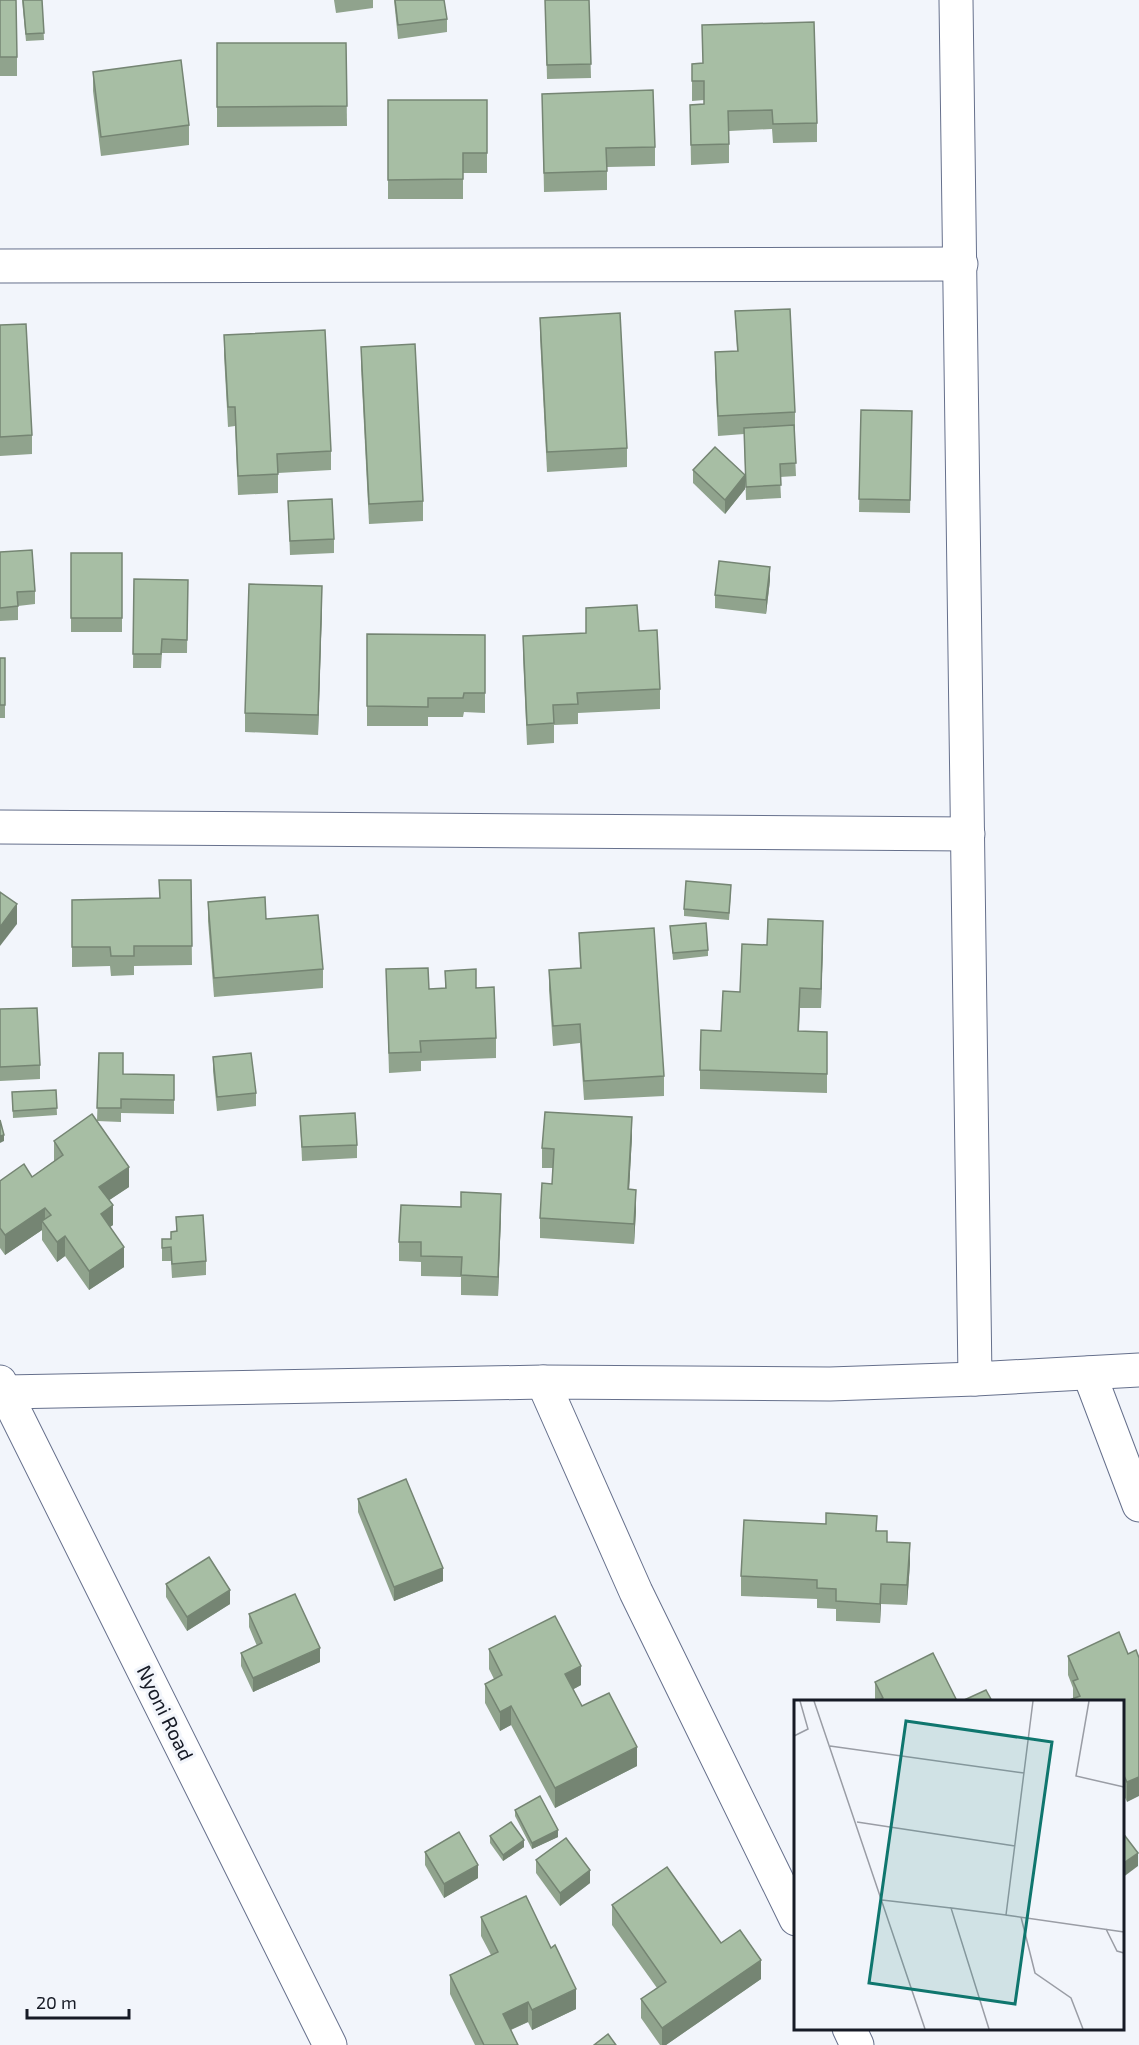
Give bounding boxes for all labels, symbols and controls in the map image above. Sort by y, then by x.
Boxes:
street label: Nyoni Road [133,1661,199,1764]
inset map [794,1700,1124,2030]
scale bar [27,1982,129,2020]
text: 20 m [36,1991,77,2013]

